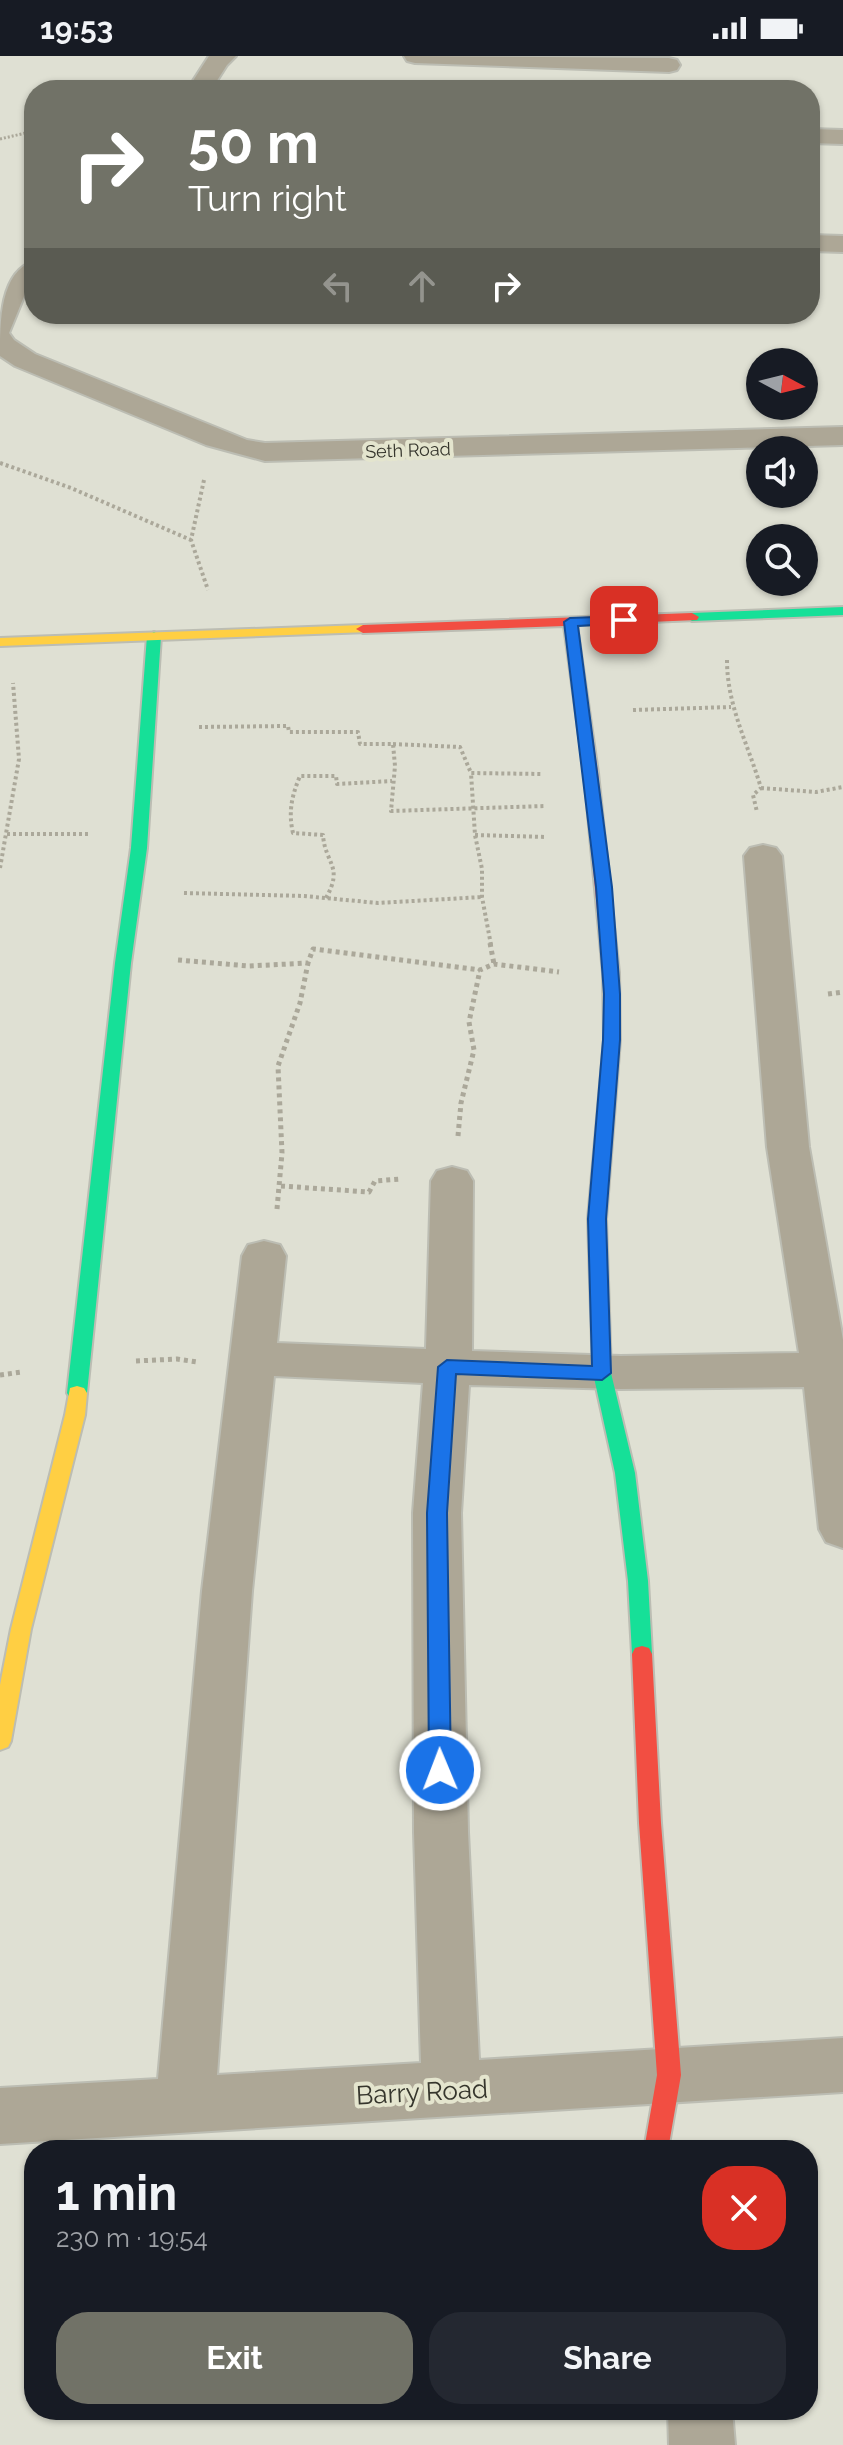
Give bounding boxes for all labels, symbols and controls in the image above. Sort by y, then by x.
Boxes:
text: 19:53 [40,11,113,46]
text: 50 m [188,110,319,176]
icon: right [56,112,160,216]
text: Turn right [188,177,347,219]
icon: left [316,264,360,308]
icon: ahead [400,264,444,308]
icon: right [484,264,528,308]
north arrow [746,348,818,420]
map controls [746,348,818,596]
button: sound [746,436,818,508]
street label: Seth Road [365,438,451,462]
button: search [746,524,818,596]
pin [590,586,658,654]
icon: arrive [602,598,646,642]
position arrow [398,1728,482,1812]
street label: Barry Road [355,2074,489,2110]
text: 1 min [56,2165,177,2221]
button: close [702,2166,786,2250]
text: 230 m · 19:54 [56,2223,208,2253]
button: Exit [56,2312,413,2404]
button: Share [429,2312,786,2404]

